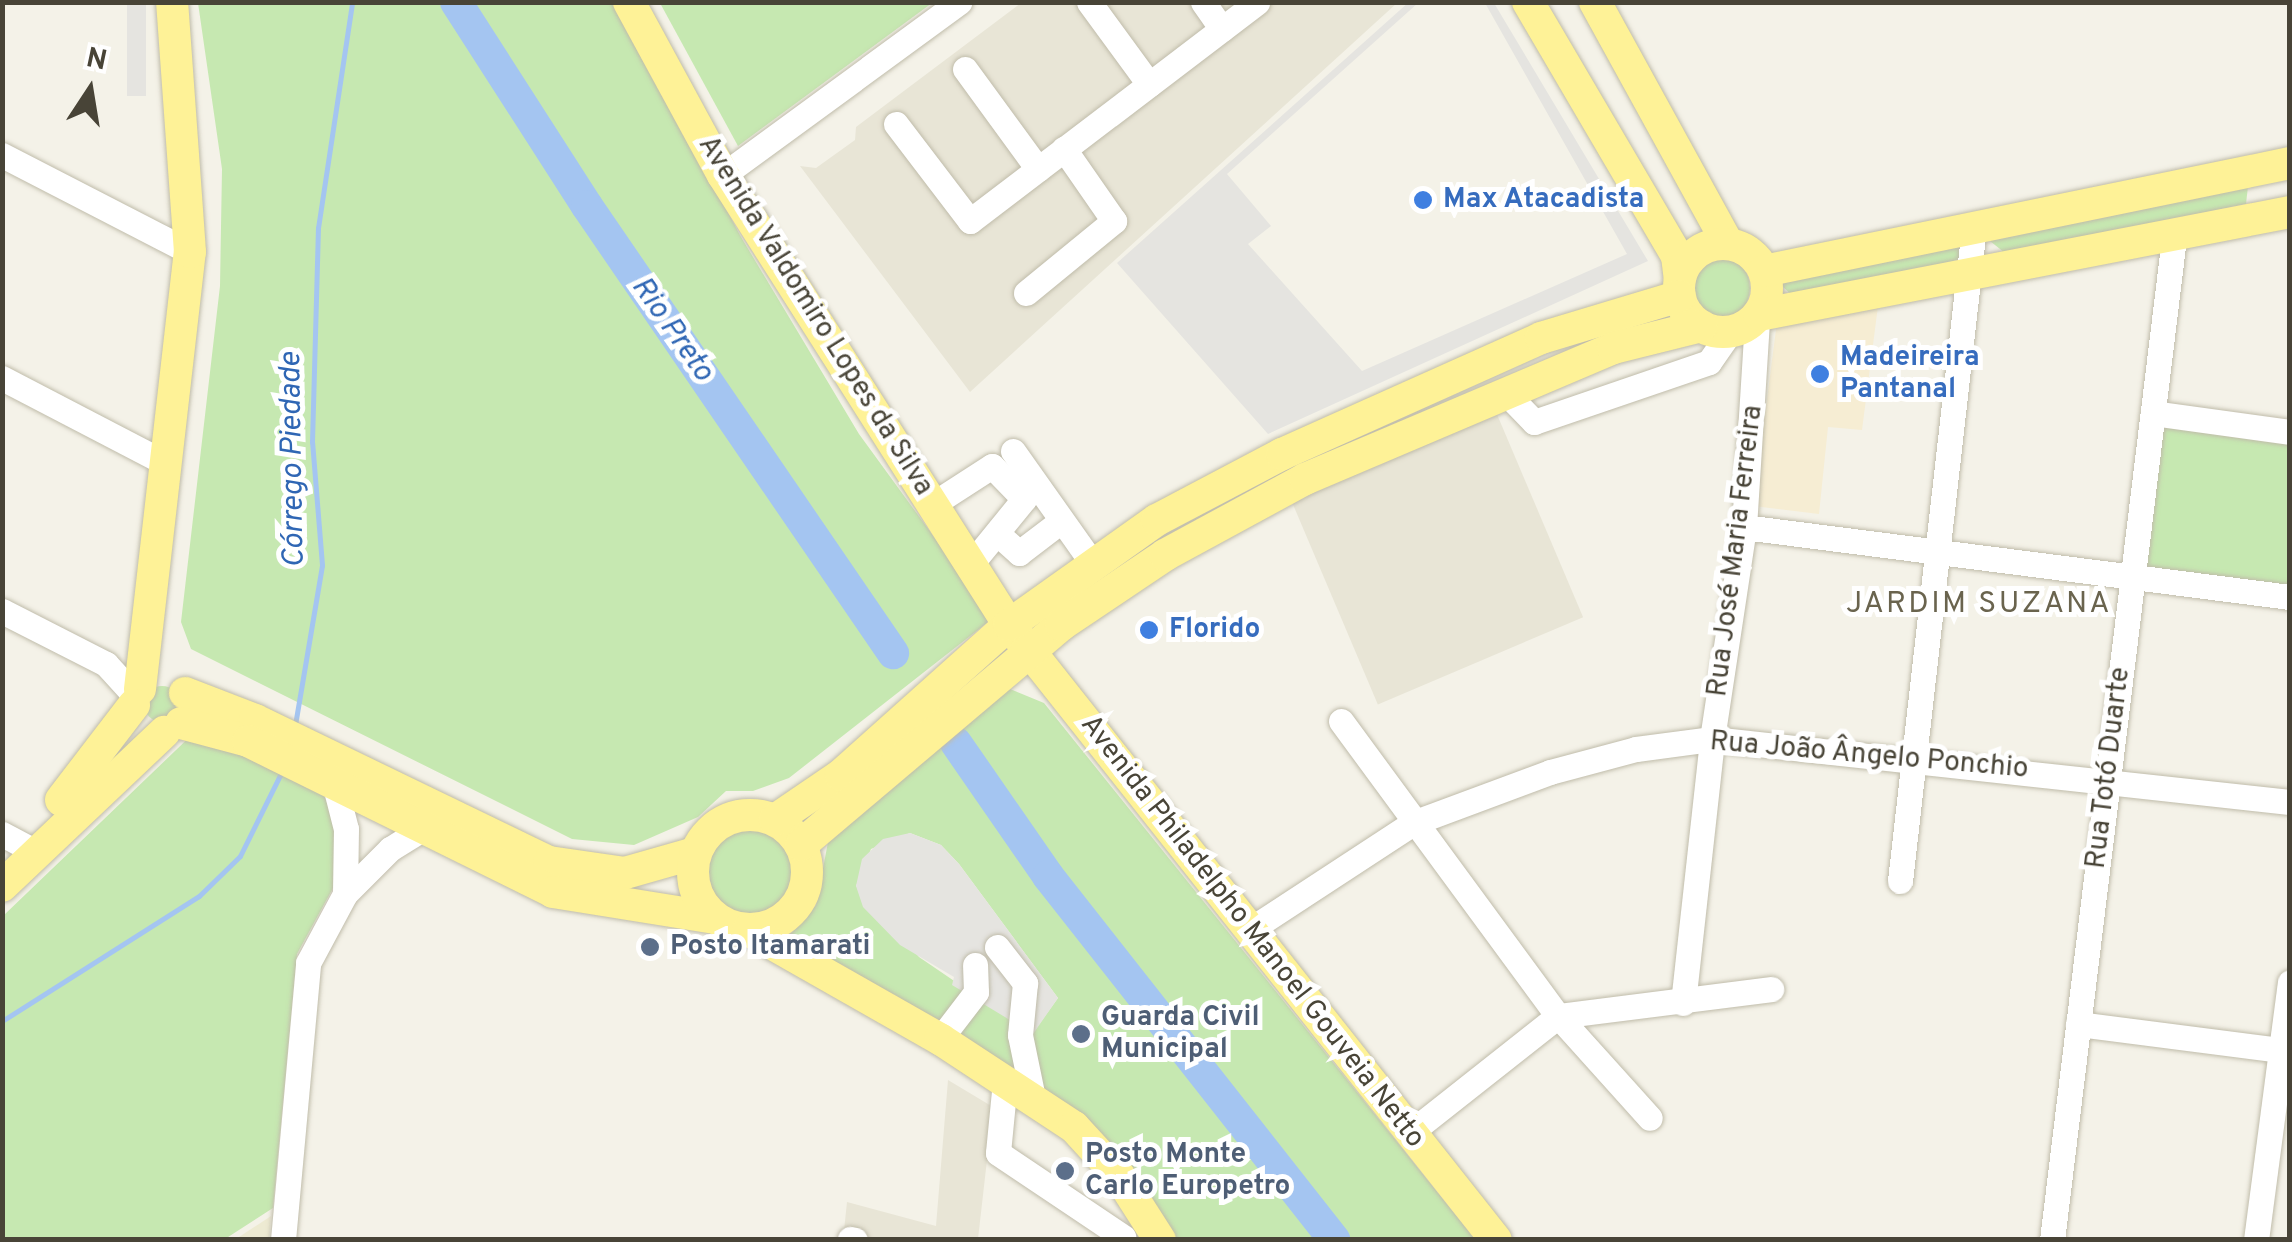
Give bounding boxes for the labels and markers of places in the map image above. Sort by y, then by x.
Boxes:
place label: Max Atacadista [1443,183,1646,217]
marker: Max Atacadista [1412,189,1434,211]
place label: Madeireira Pantanal [1840,341,1980,407]
marker: Madeireira Pantanal [1809,363,1831,385]
place label: Florido [1169,613,1260,647]
marker: Florido [1138,619,1160,641]
place label: Posto Itamarati [670,930,870,964]
marker: Posto Itamarati [639,936,661,958]
place label: Guarda Civil Municipal [1101,1001,1260,1067]
marker: Guarda Civil Municipal [1070,1023,1092,1045]
place label: Posto Monte Carlo Europetro [1085,1138,1290,1204]
marker: Posto Monte Carlo Europetro [1054,1160,1076,1182]

